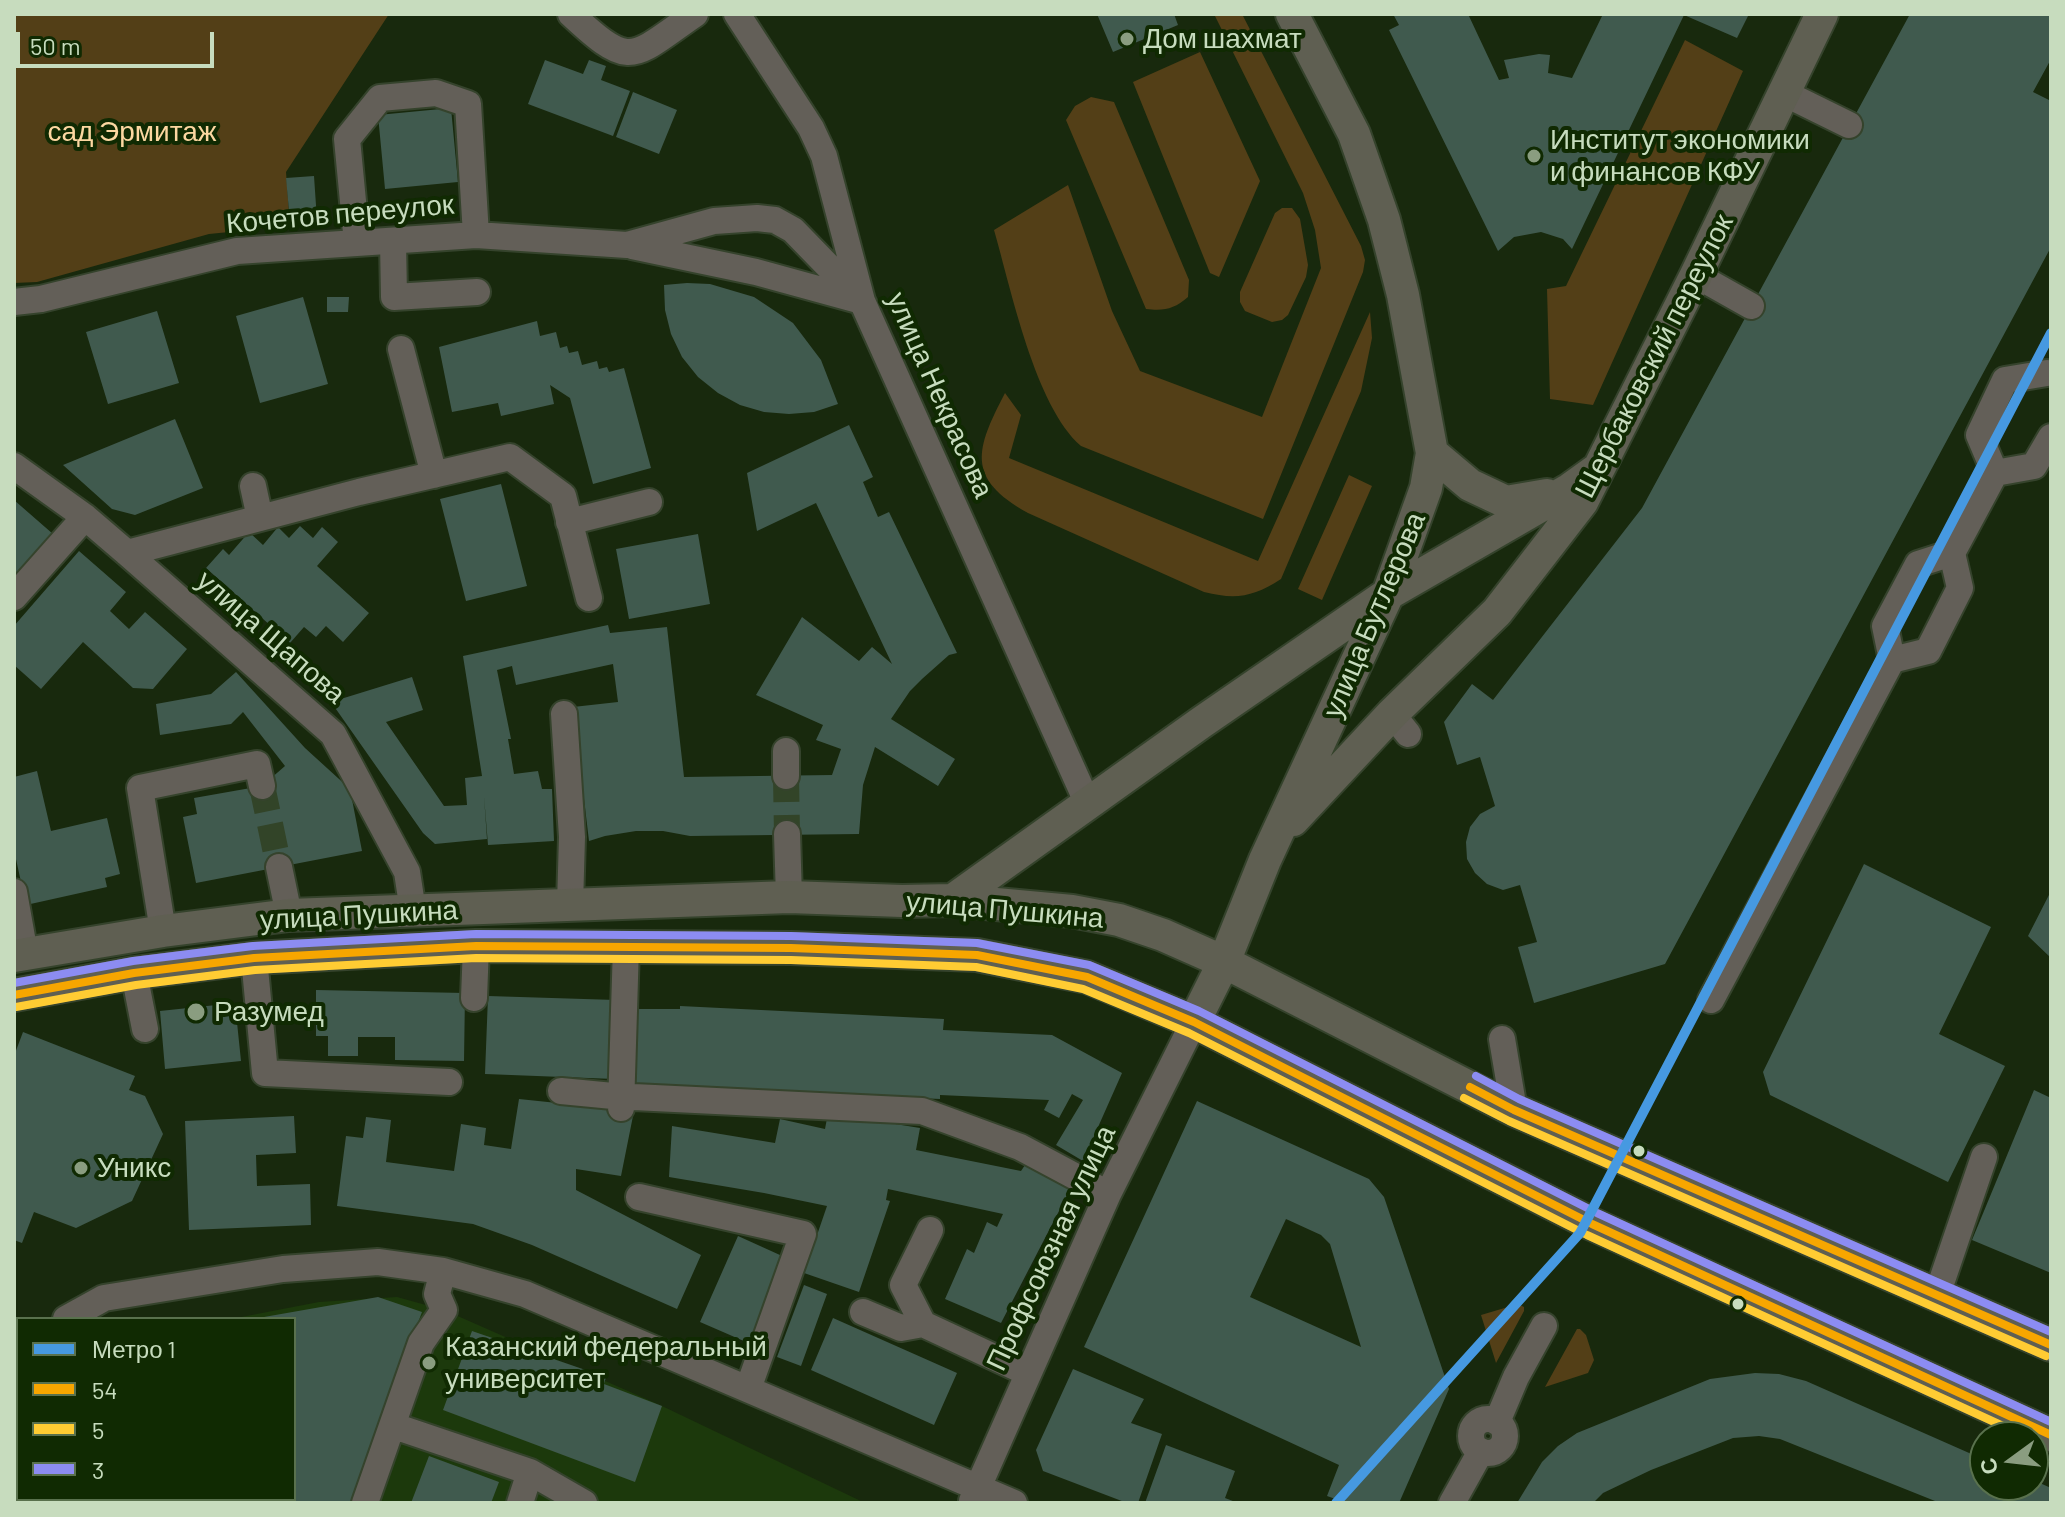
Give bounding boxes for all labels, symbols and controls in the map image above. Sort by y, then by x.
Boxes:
scale bar [20,16,218,66]
place label: Дом шахмат [1143,22,1302,56]
marker: Дом шахмат [1118,30,1136,48]
text: 50 m [30,31,81,60]
park label: сад Эрмитаж [48,115,216,149]
place label: Институт экономики и финансов КФУ [1550,123,1810,189]
marker: Институт экономики и финансов КФУ [1525,147,1543,165]
street label: Кочетов переулок [225,187,455,241]
street label: Щербаковский переулок [1568,209,1740,503]
street label: улица Некрасова [880,287,1000,503]
street label: улица Бутлерова [1316,507,1432,723]
street label: улица Щапова [190,563,352,711]
street label: улица Пушкина [905,885,1105,935]
street label: улица Пушкина [259,893,459,937]
place label: Разумед [214,995,324,1029]
marker: Разумед [185,1001,207,1023]
street label: Профсоюзная улица [979,1120,1123,1376]
unlabelled marker [1631,1143,1647,1159]
place label: Уникс [97,1151,171,1185]
marker: Уникс [72,1159,90,1177]
unlabelled marker [1730,1296,1746,1312]
legend [16,1317,296,1501]
place label: Казанский федеральный университет [445,1330,767,1396]
text: Метро 1 [92,1334,176,1363]
marker: Казанский федеральный университет [420,1354,438,1372]
text: 54 [92,1375,118,1404]
text: 5 [92,1415,104,1444]
north arrow [1969,1421,2049,1501]
text: 3 [92,1455,104,1484]
text: С [1973,1456,2002,1478]

